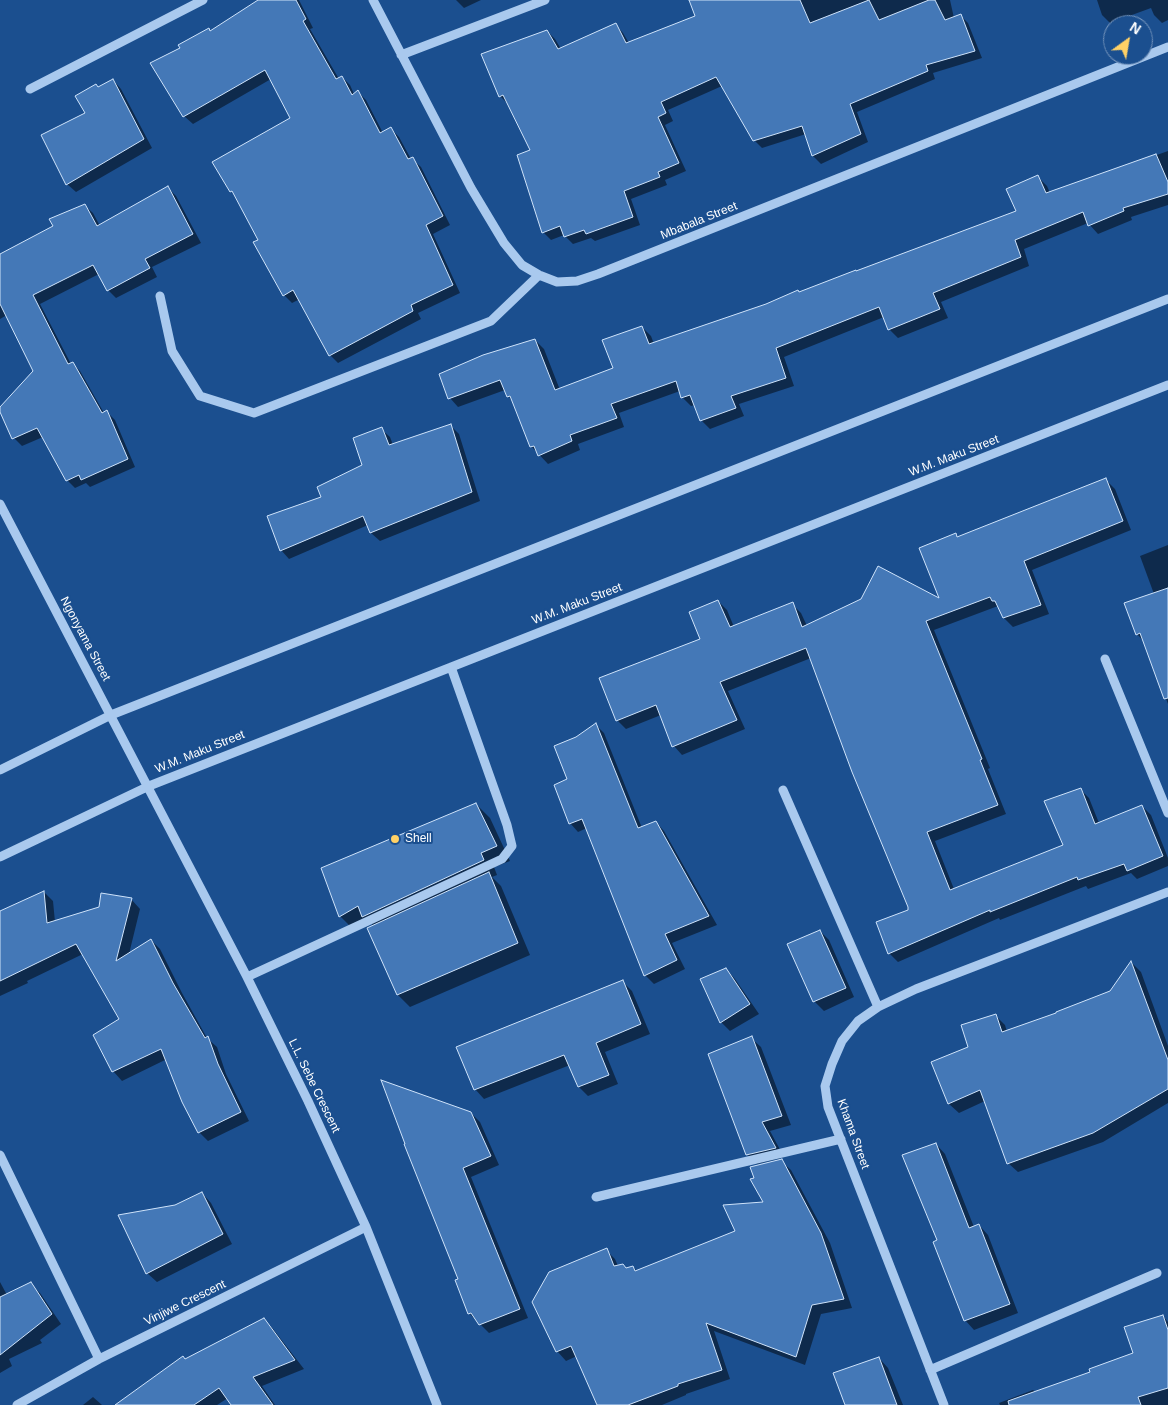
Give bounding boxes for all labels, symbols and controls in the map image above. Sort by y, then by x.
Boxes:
north arrow [1103,15,1153,65]
text: N [1127,19,1144,38]
street label: Mbabala Street [659,199,739,243]
street label: W.M. Maku Street [907,432,1001,480]
street label: W.M. Maku Street [530,580,624,628]
street label: Ngonyama Street [57,594,113,684]
street label: W.M. Maku Street [153,727,247,777]
place label: Shell [405,832,432,846]
marker: Shell [389,833,401,845]
street label: L.L. Sebe Crescent [285,1037,343,1135]
street label: Khama Street [834,1097,872,1171]
street label: Vinjiwe Crescent [142,1277,228,1329]

